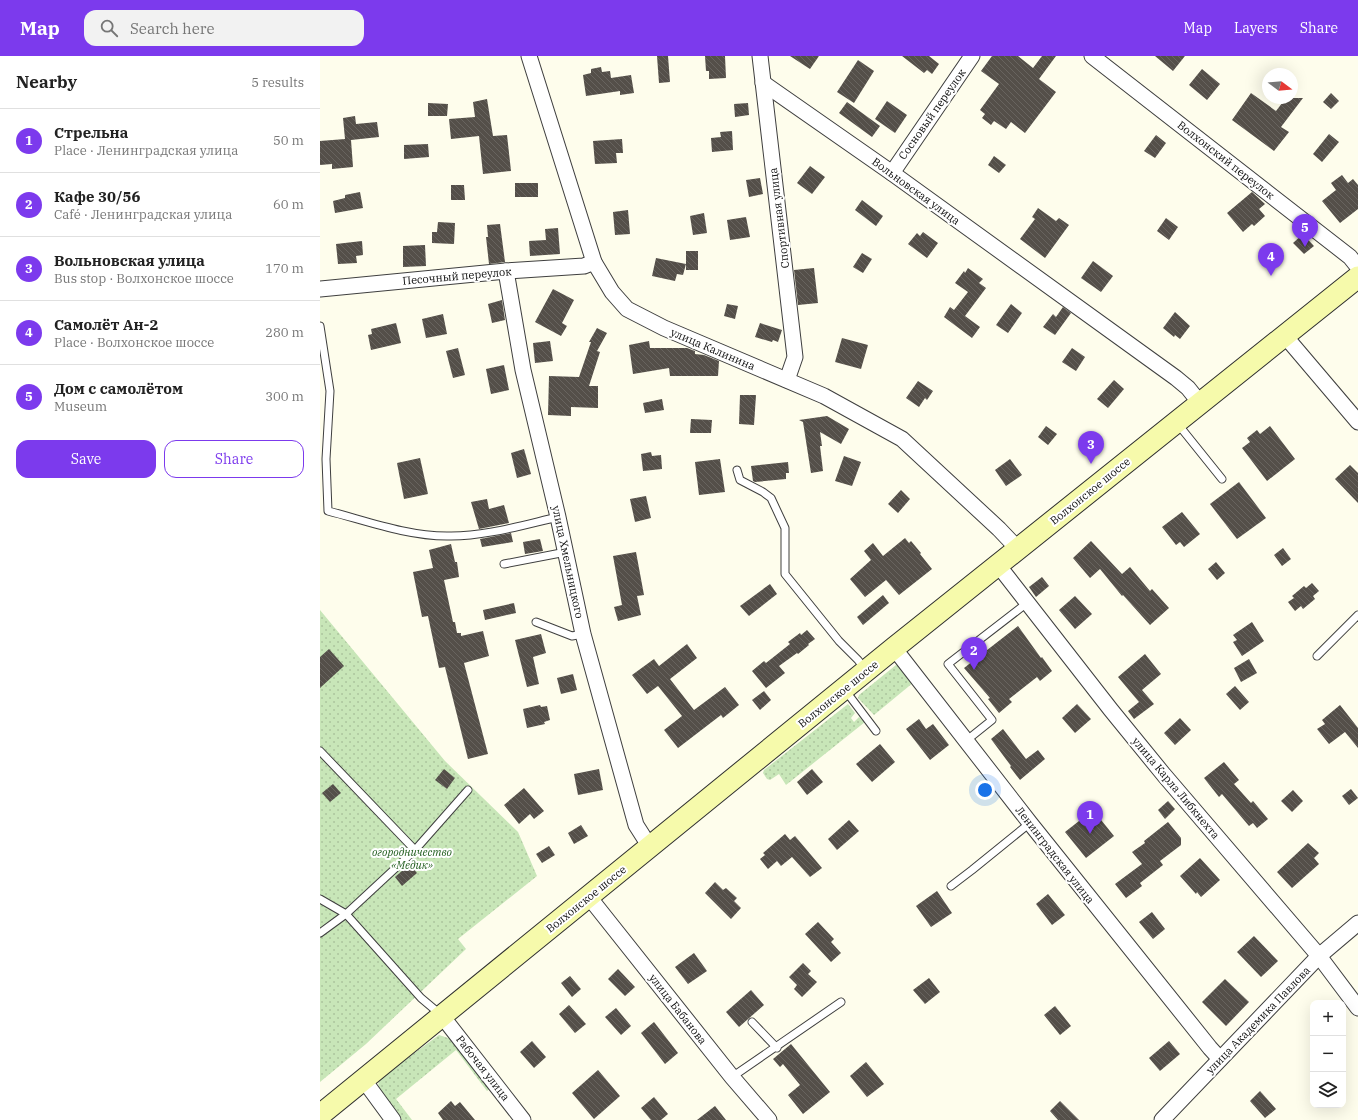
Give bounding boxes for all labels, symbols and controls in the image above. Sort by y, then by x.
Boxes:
search box [84,10,364,46]
text: Map [20,16,60,40]
icon: search [98,17,120,39]
text: Search here [130,19,214,38]
text: Map [1184,19,1212,37]
text: Layers [1234,19,1278,37]
text: Share [1300,19,1338,37]
street label: Сосновый переулок [895,65,969,162]
north arrow [1262,68,1298,104]
text: Nearby [16,71,77,93]
text: 5 results [251,74,304,91]
street label: Волхонский переулок [1175,118,1278,203]
text: Стрельна [54,123,128,142]
text: 1 [25,132,33,149]
text: 50 m [273,132,304,149]
text: Place · Ленинградская улица [54,142,238,159]
street label: Вольновская улица [869,154,963,228]
street label: Спортивная улица [766,167,792,269]
text: Кафе 30/56 [54,187,140,206]
text: 2 [25,196,33,213]
text: 60 m [273,196,304,213]
text: Café · Ленинградская улица [54,206,232,223]
pin: 5 [1292,214,1318,247]
pin: 4 [1258,243,1284,276]
text: Вольновская улица [54,251,205,270]
text: 3 [25,260,33,277]
text: 170 m [265,260,304,277]
street label: Песочный переулок [402,264,513,288]
text: Bus stop · Волхонское шоссе [54,270,234,287]
text: Самолёт Ан-2 [54,315,159,334]
text: 4 [25,324,33,341]
text: 280 m [265,324,304,341]
street label: улица Калинина [669,325,757,373]
text: Place · Волхонское шоссе [54,334,214,351]
text: Дом с самолётом [54,379,183,398]
text: 5 [25,388,33,405]
text: 300 m [265,388,304,405]
text: Museum [54,398,107,415]
pin: 3 [1078,431,1104,464]
button: Save [16,440,156,478]
button: Share [164,440,304,478]
street label: Волхонское шоссе [1047,454,1133,528]
street label: улица Хмельницкого [549,504,587,620]
pin: 2 [961,637,987,670]
street label: Волхонское шоссе [795,657,881,731]
street label: улица Карла Либкнехта [1129,734,1223,842]
your location [975,780,995,800]
pin: 1 [1077,801,1103,834]
street label: Ленинградская улица [1013,804,1097,906]
park label: огородничество «Медик» [372,845,453,872]
street label: Волхонское шоссе [543,862,629,936]
street label: улица Академика Павлова [1203,963,1313,1077]
street label: улица Бабанова [646,971,710,1047]
map controls [1310,1000,1346,1108]
button: + [1310,1000,1346,1036]
street label: Рабочая улица [453,1032,513,1104]
button: − [1310,1036,1346,1072]
button: layers [1310,1072,1346,1108]

